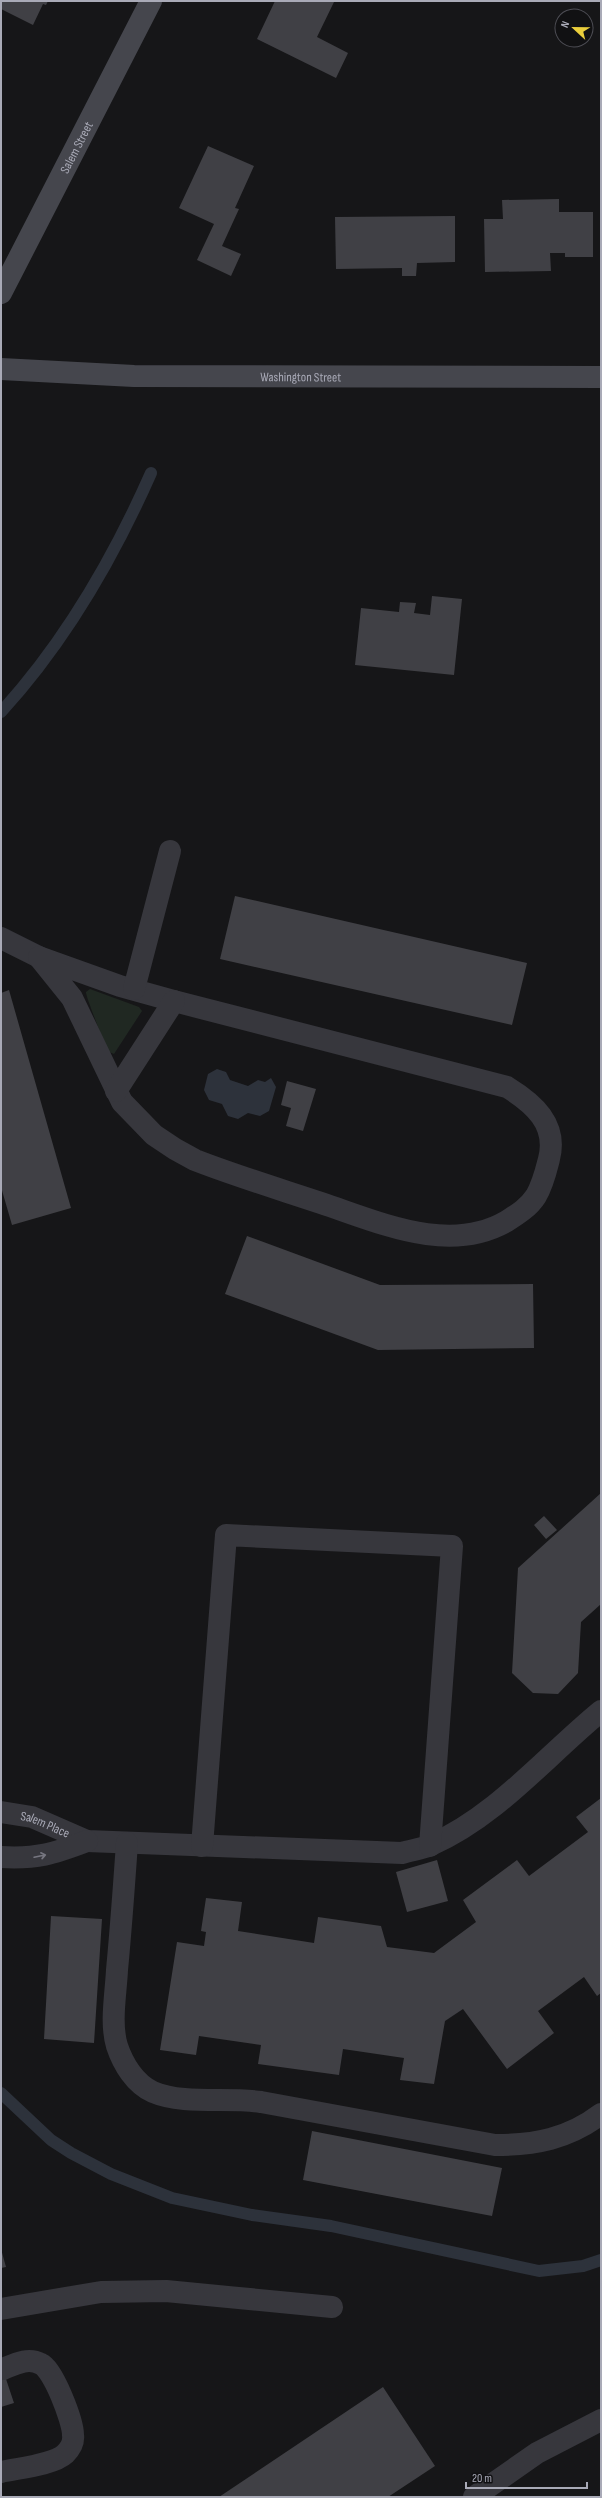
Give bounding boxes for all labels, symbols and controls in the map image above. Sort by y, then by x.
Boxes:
north arrow [554,8,594,48]
text: N [558,19,572,30]
street label: Salem Street [57,119,97,176]
street label: Washington Street [260,369,341,385]
street label: Salem Place [19,1808,72,1841]
one-way arrow [33,1852,46,1860]
scale bar [466,2464,587,2490]
text: 20 m [472,2471,492,2486]

